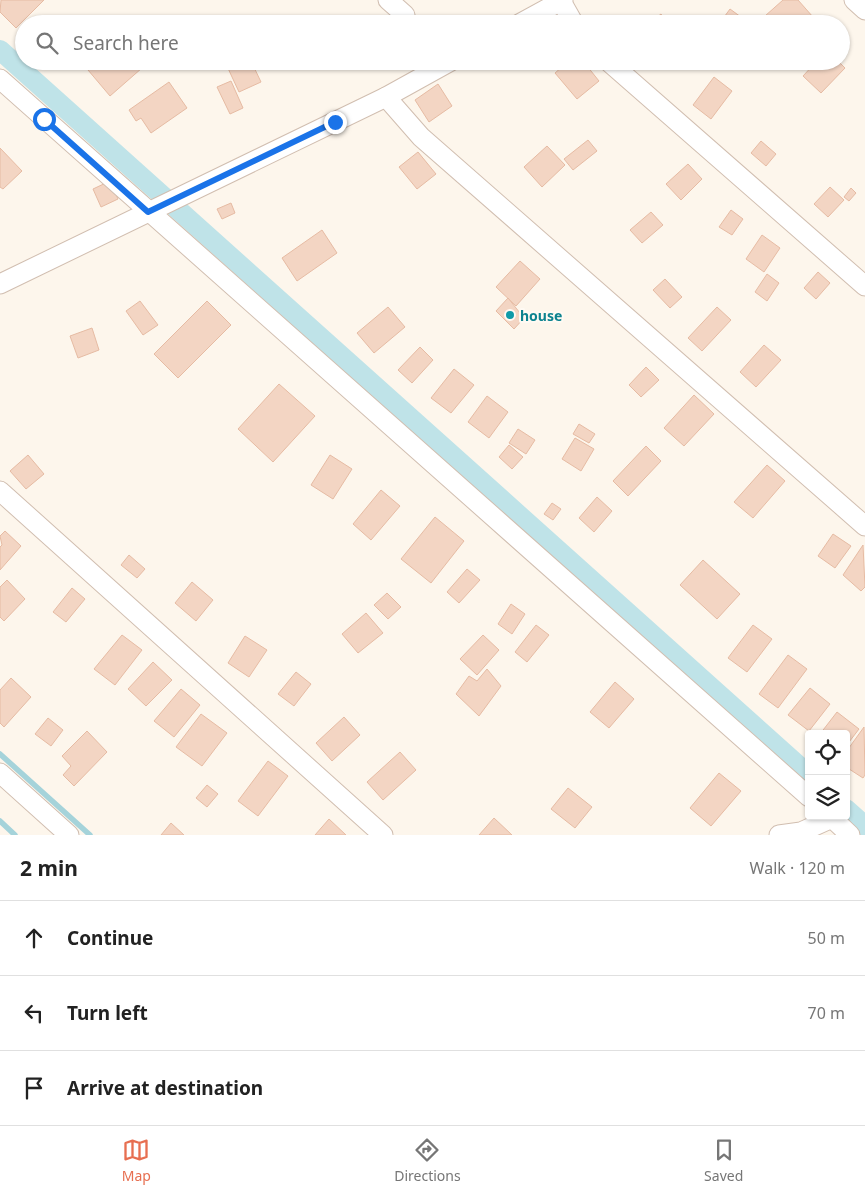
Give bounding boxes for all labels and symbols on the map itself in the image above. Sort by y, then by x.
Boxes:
route start [33,108,56,131]
route end [324,111,347,134]
place label: house [520,306,562,325]
marker: house [504,309,516,321]

